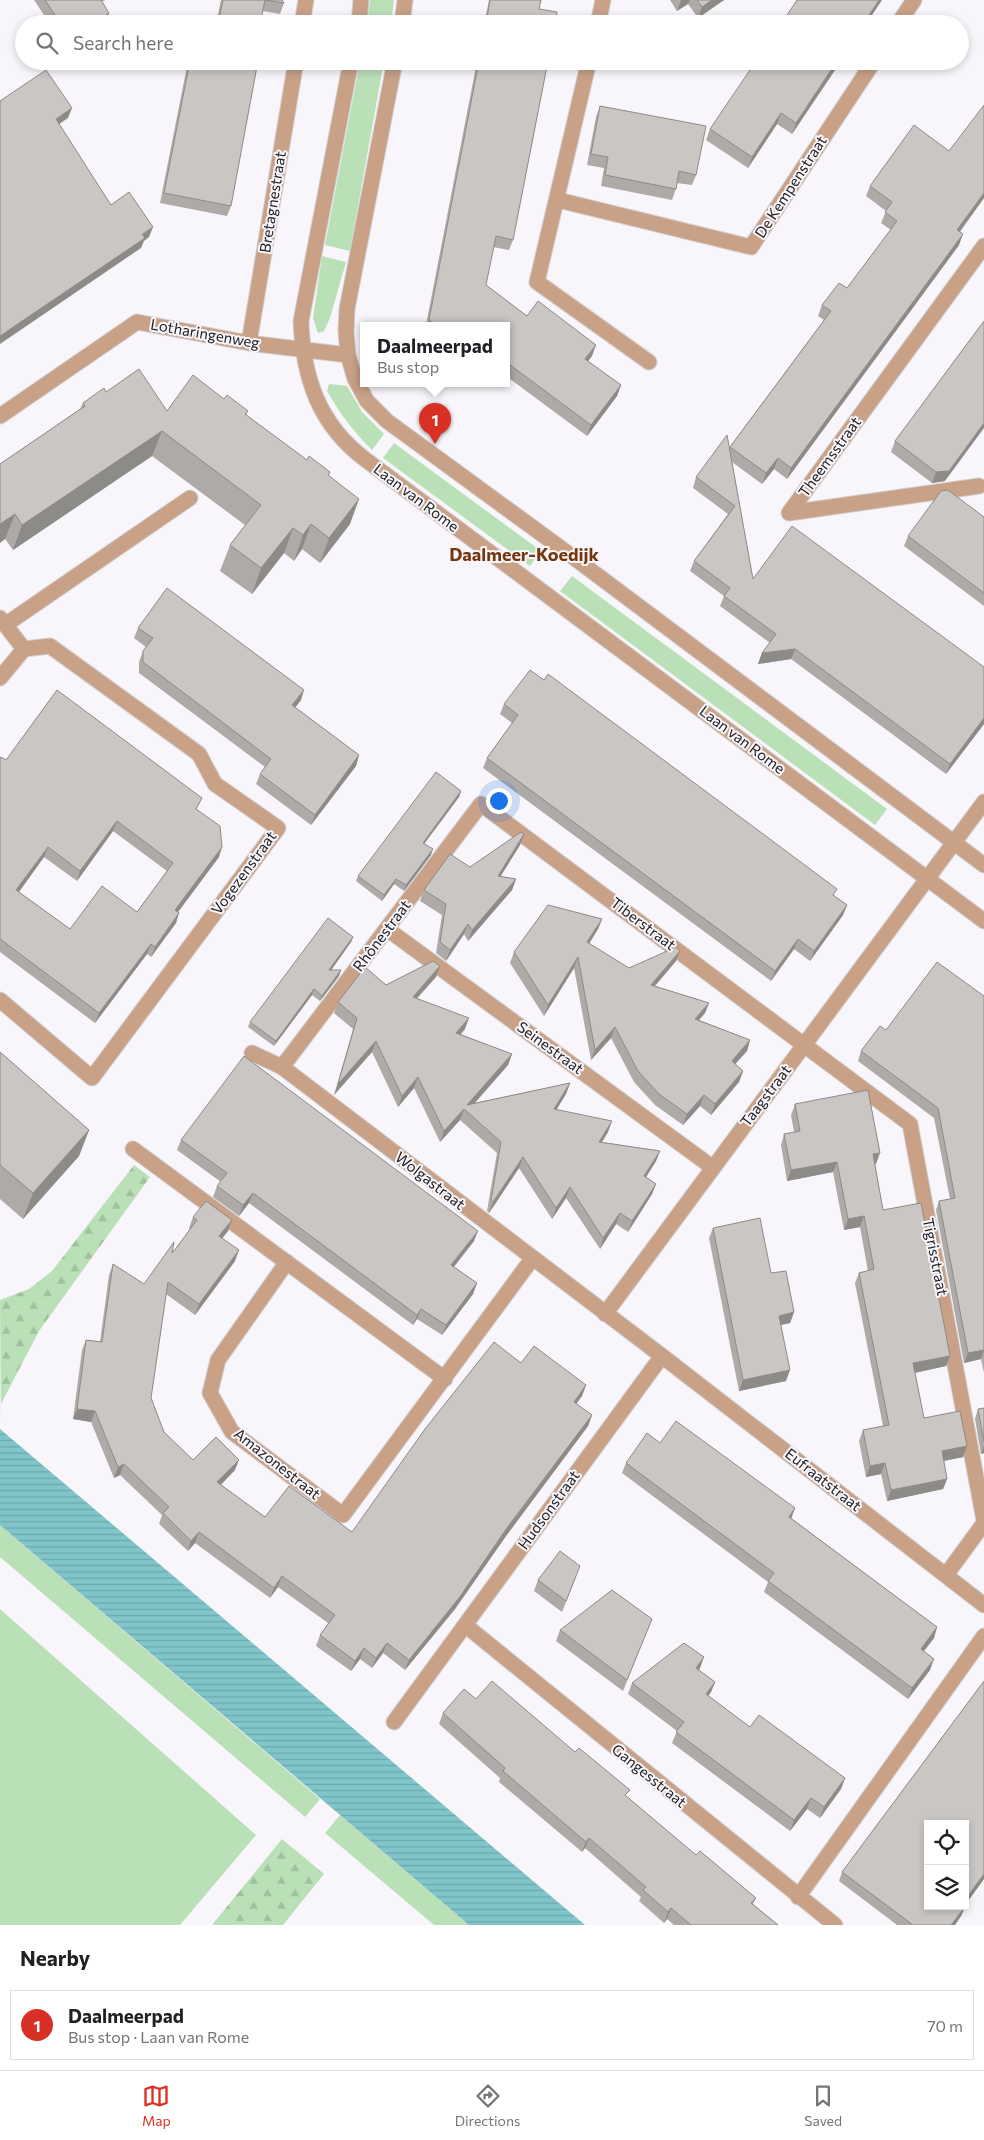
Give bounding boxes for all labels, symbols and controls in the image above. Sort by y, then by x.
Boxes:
search box [15,15,969,70]
icon: search [33,29,61,57]
text: Search here [73,31,173,54]
street label: De Kempenstraat [750,132,830,241]
street label: Bretagnestraat [255,150,289,254]
street label: Lotharingenweg [149,315,261,351]
popup [360,322,510,387]
text: Daalmeerpad [377,334,493,357]
text: Bus stop [377,357,439,376]
pin: 1 [419,403,451,444]
street label: Theemsstraat [794,413,864,500]
street label: Laan van Rome [370,459,463,535]
district label: Daalmeer-Koedijk [449,543,600,565]
street label: Laan van Rome [696,701,789,777]
your location [486,788,512,814]
street label: Vogezenstraat [207,827,279,918]
street label: Tiberstraat [608,893,680,953]
street label: Rhônestraat [349,896,414,975]
street label: Seinestraat [514,1017,587,1077]
street label: Taagstraat [736,1061,794,1130]
street label: Wolgastraat [392,1147,469,1213]
street label: Tigrisstraat [920,1216,952,1297]
street label: Amazonestraat [231,1424,324,1503]
street label: Eufraatstraat [782,1444,865,1514]
street label: Hudsonstraat [513,1466,583,1552]
street label: Gangesstraat [609,1740,691,1811]
map controls [924,1820,969,1910]
button: locate [924,1820,969,1865]
button: layers [924,1865,969,1910]
text: Nearby [20,1945,90,1970]
text: Daalmeerpad [68,2004,184,2027]
text: 1 [33,2016,41,2035]
text: 70 m [927,2016,963,2035]
text: Bus stop · Laan van Rome [68,2027,249,2046]
tab: Map [142,2082,171,2129]
tab: Directions [455,2082,520,2129]
tab: Saved [804,2082,842,2129]

